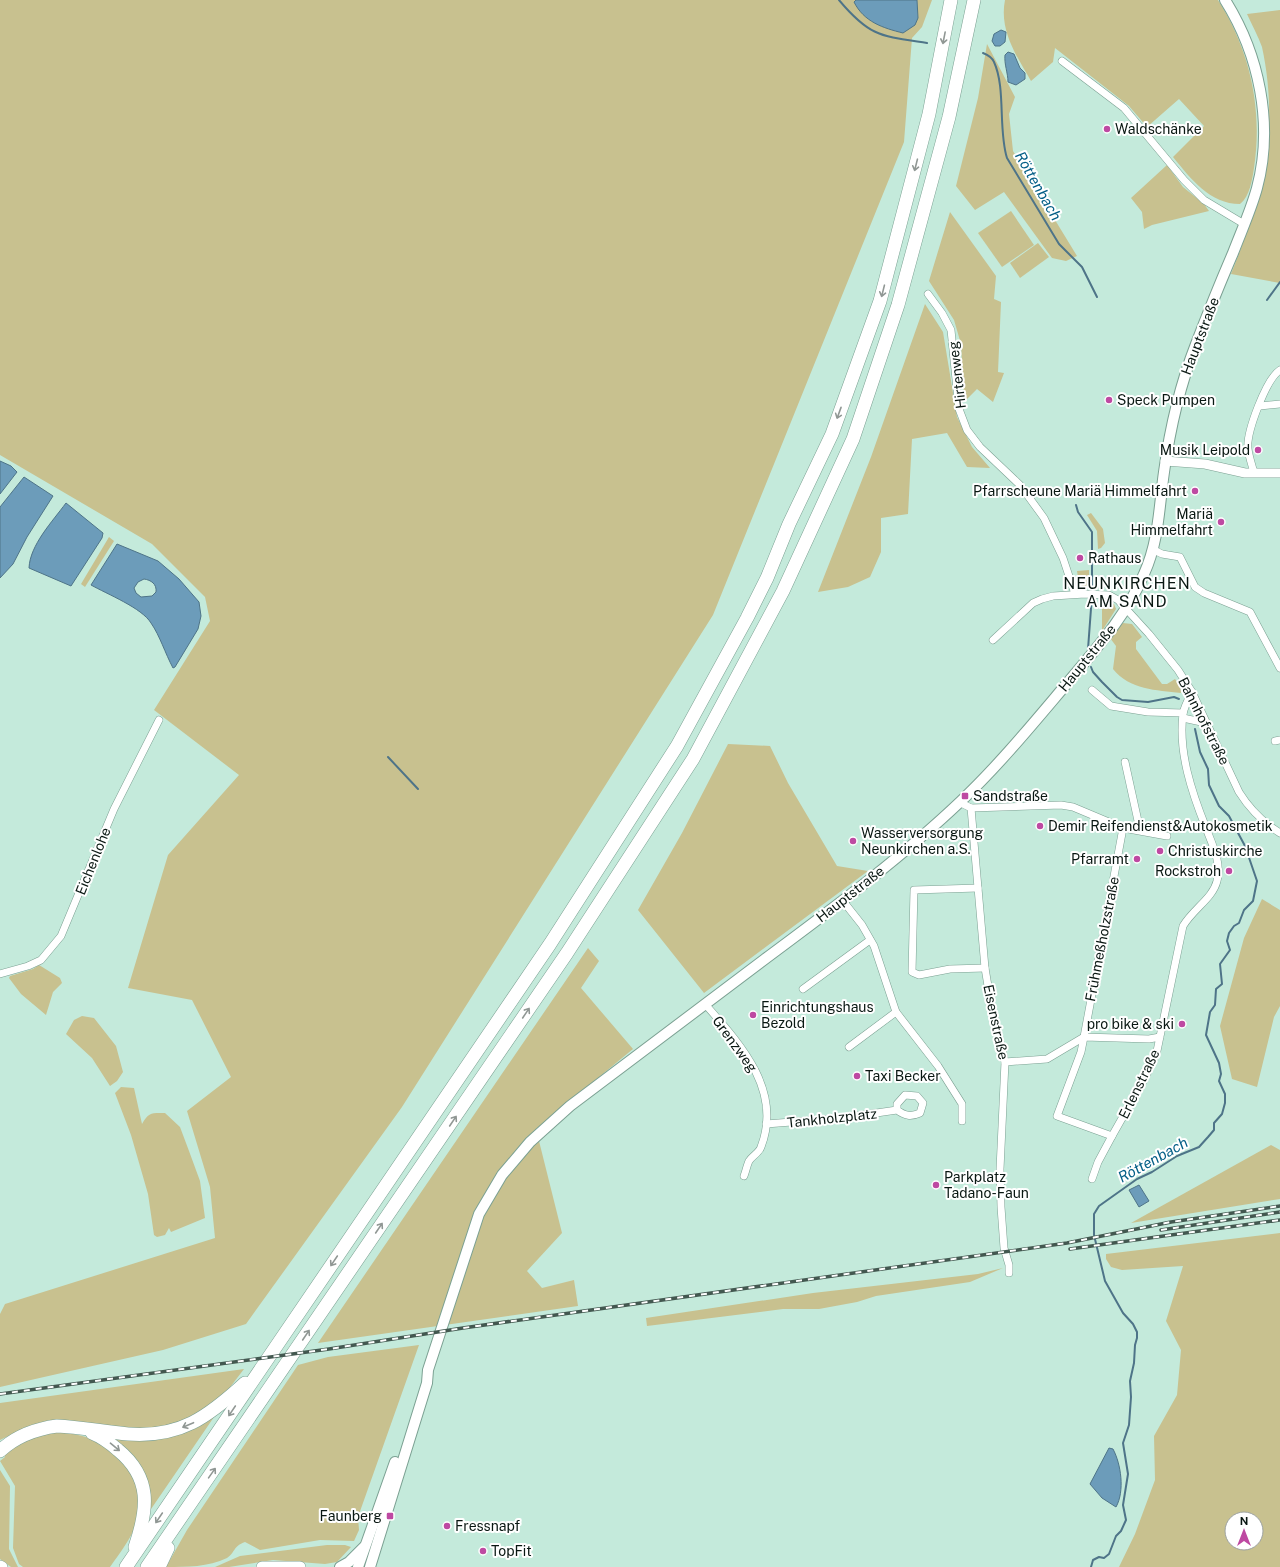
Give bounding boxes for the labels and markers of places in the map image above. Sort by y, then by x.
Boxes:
place label: Waldschänke [1115,121,1202,137]
marker: Waldschänke [1102,124,1112,134]
place label: Speck Pumpen [1117,392,1215,408]
marker: Speck Pumpen [1104,395,1114,405]
place label: Musik Leipold [1160,442,1250,458]
marker: Musik Leipold [1253,445,1263,455]
place label: Pfarrscheune Mariä Himmelfahrt [973,483,1187,499]
marker: Pfarrscheune Mariä Himmelfahrt [1190,486,1200,496]
place label: Mariä Himmelfahrt [1131,506,1213,538]
marker: Mariä Himmelfahrt [1216,517,1226,527]
place label: Rathaus [1088,550,1141,566]
marker: Rathaus [1075,553,1085,563]
place label: Sandstraße [973,788,1048,804]
marker: Sandstraße [960,791,970,801]
place label: Demir Reifendienst&Autokosmetik [1048,818,1273,834]
marker: Demir Reifendienst&Autokosmetik [1035,821,1045,831]
place label: Wasserversorgung Neunkirchen a.S. [861,825,983,857]
marker: Wasserversorgung Neunkirchen a.S. [848,836,858,846]
place label: Christuskirche [1168,843,1263,859]
marker: Christuskirche [1155,846,1165,856]
place label: Pfarramt [1071,851,1129,867]
marker: Pfarramt [1132,854,1142,864]
place label: Rockstroh [1155,863,1221,879]
marker: Rockstroh [1224,866,1234,876]
place label: Einrichtungshaus Bezold [761,999,874,1031]
marker: Einrichtungshaus Bezold [748,1010,758,1020]
place label: pro bike & ski [1087,1016,1174,1032]
marker: pro bike & ski [1177,1019,1187,1029]
place label: Taxi Becker [865,1068,941,1084]
marker: Taxi Becker [852,1071,862,1081]
place label: Parkplatz Tadano-Faun [944,1169,1029,1201]
marker: Parkplatz Tadano-Faun [931,1180,941,1190]
place label: Faunberg [320,1508,382,1524]
marker: Faunberg [385,1511,395,1521]
place label: Fressnapf [455,1518,521,1534]
marker: Fressnapf [442,1521,452,1531]
place label: TopFit [491,1543,532,1559]
marker: TopFit [478,1546,488,1556]

